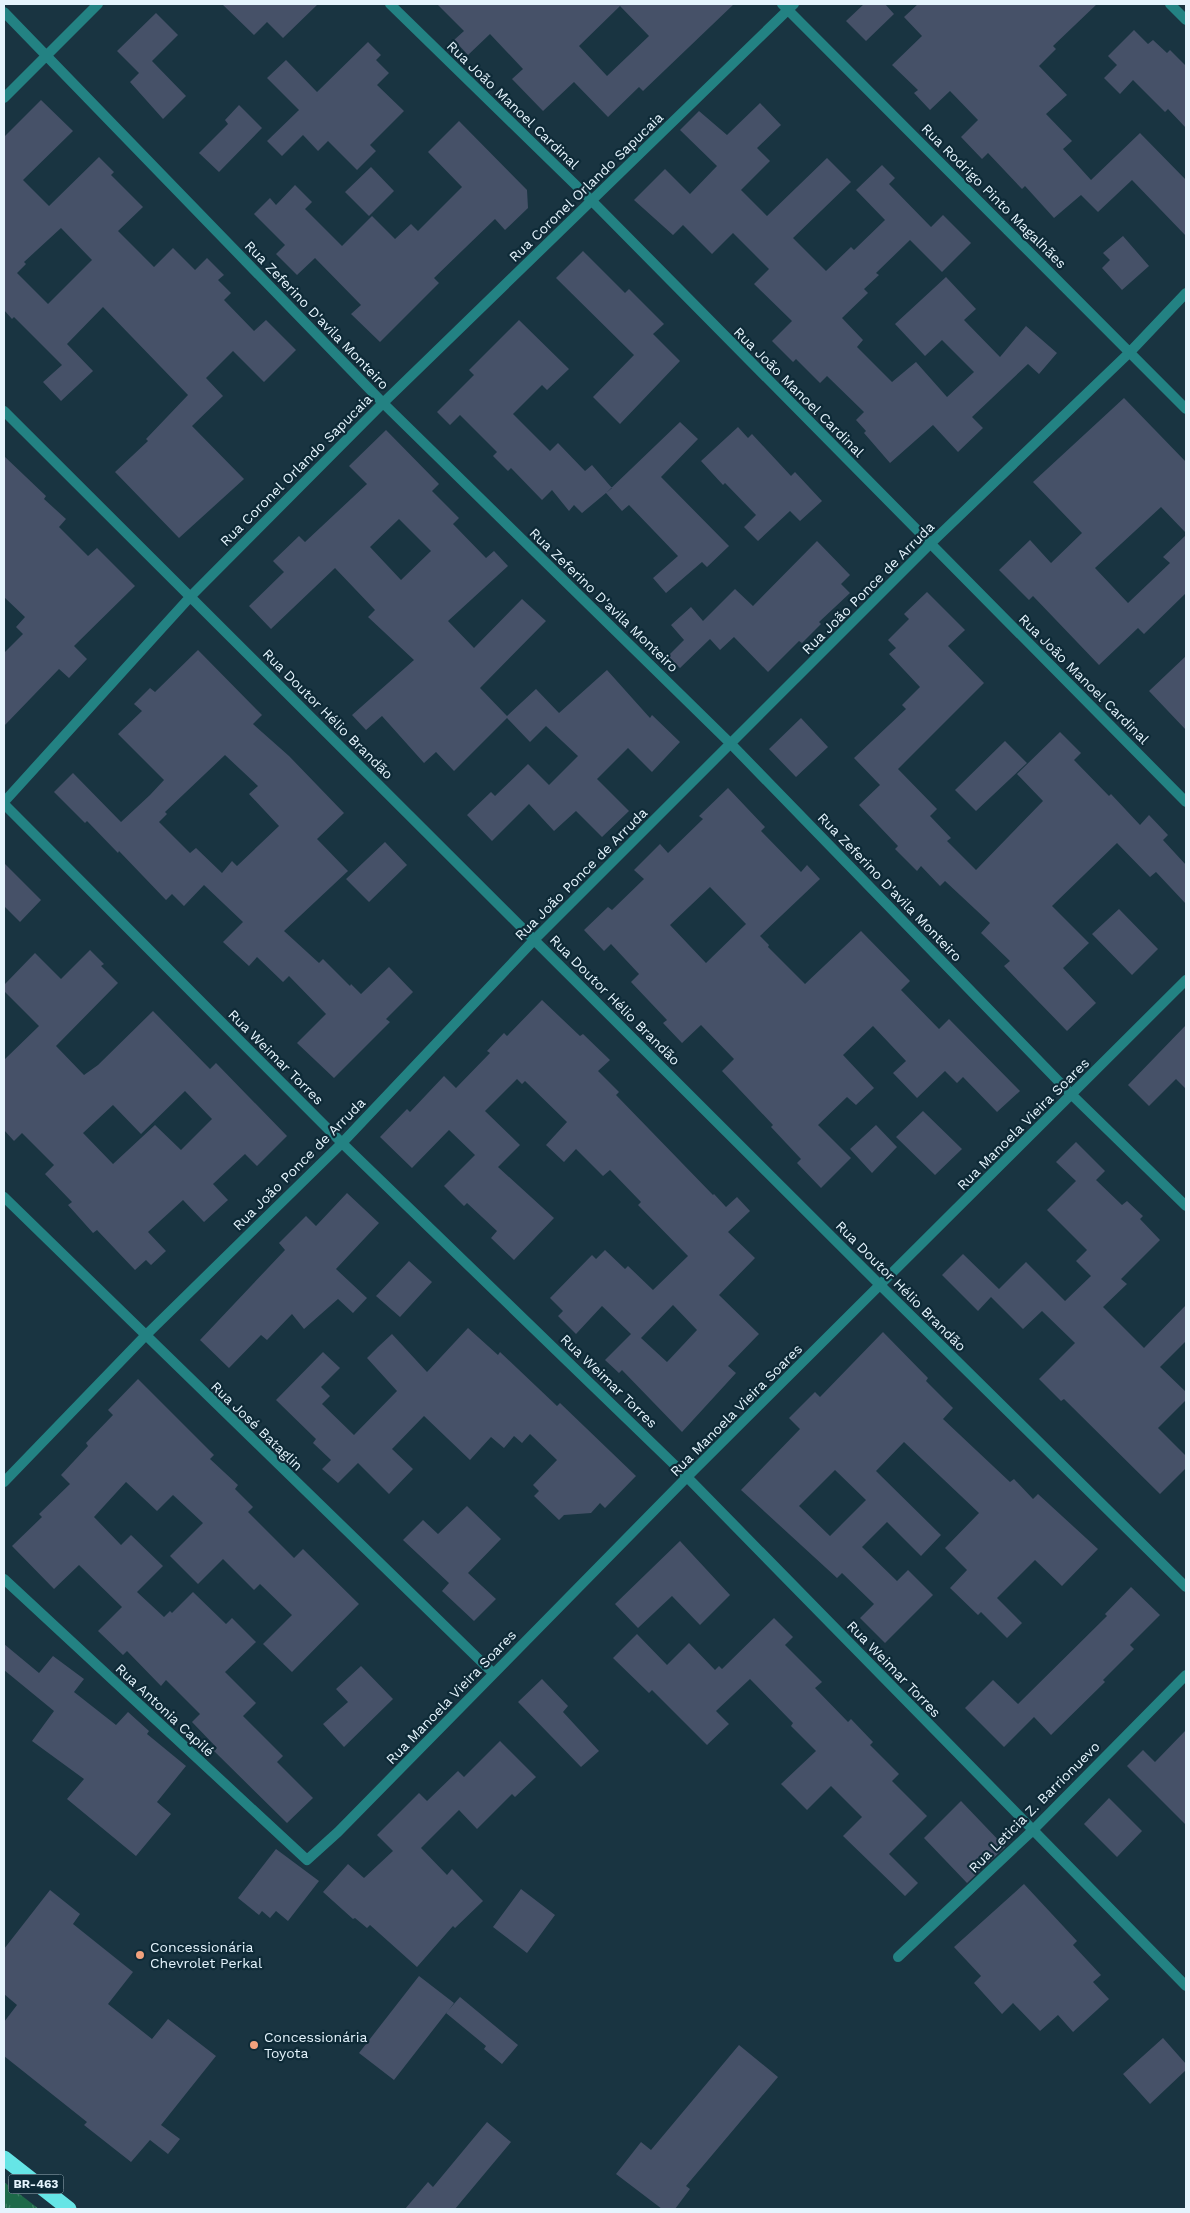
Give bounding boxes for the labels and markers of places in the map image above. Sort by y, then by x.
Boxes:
place label: Concessionária Chevrolet Perkal [150,1939,263,1971]
marker: Concessionária Chevrolet Perkal [134,1949,146,1961]
place label: Concessionária Toyota [264,2029,367,2061]
marker: Concessionária Toyota [248,2039,260,2051]

